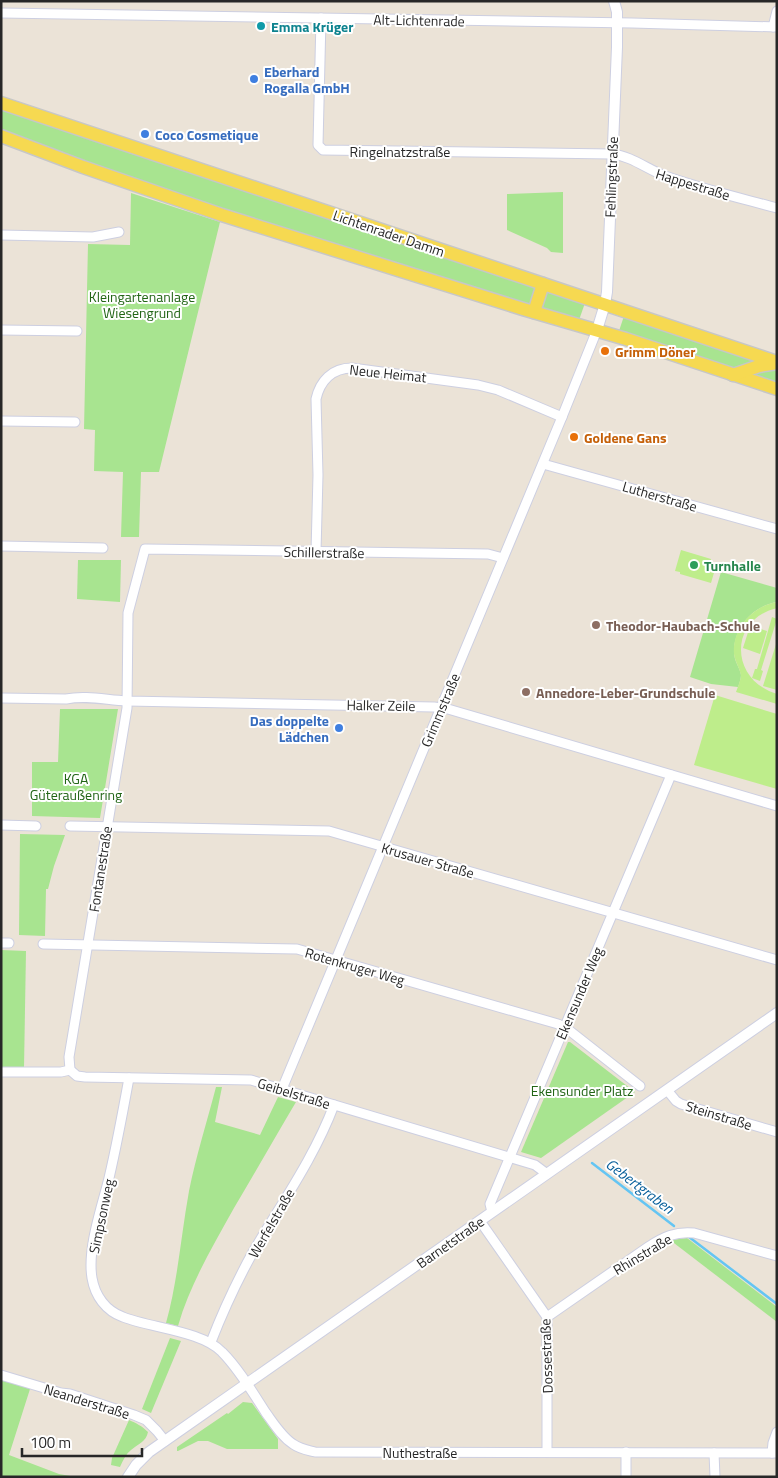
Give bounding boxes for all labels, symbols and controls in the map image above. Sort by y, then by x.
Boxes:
street label: Alt-Lichtenrade [373,9,465,31]
place label: Emma Krüger [271,16,353,37]
marker: Emma Krüger [255,20,267,32]
place label: Eberhard Rogalla GmbH [264,61,350,98]
marker: Eberhard Rogalla GmbH [248,73,260,85]
place label: Coco Cosmetique [155,124,258,145]
marker: Coco Cosmetique [139,128,151,140]
street label: Fehlingstraße [599,136,623,218]
street label: Ringelnatzstraße [350,141,450,162]
street label: Happestraße [653,163,733,205]
street label: Lichtenrader Damm [330,204,448,262]
park label: Kleingartenanlage Wiesengrund [89,286,195,323]
place label: Grimm Döner [615,341,695,362]
marker: Grimm Döner [599,345,611,357]
street label: Neue Heimat [349,359,428,387]
place label: Goldene Gans [584,427,667,448]
marker: Goldene Gans [568,431,580,443]
street label: Lutherstraße [620,475,700,517]
street label: Schillerstraße [283,541,365,563]
place label: Turnhalle [704,555,761,576]
marker: Turnhalle [688,559,700,571]
place label: Theodor-Haubach-Schule [606,615,760,636]
marker: Theodor-Haubach-Schule [590,619,602,631]
street label: Grimmstraße [415,670,465,750]
place label: Annedore-Leber-Grundschule [536,682,716,703]
marker: Annedore-Leber-Grundschule [520,686,532,698]
street label: Halker Zeile [346,694,416,716]
place label: Das doppelte Lädchen [250,710,329,747]
marker: Das doppelte Lädchen [333,722,345,734]
park label: KGA Güteraußenring [30,768,122,805]
street label: Fontanestraße [83,824,117,914]
street label: Krusauer Straße [379,837,477,883]
street label: Rotenkruger Weg [303,942,407,990]
street label: Ekensunder Weg [550,943,608,1043]
street label: Geibelstraße [255,1072,333,1114]
park label: Ekensunder Platz [531,1080,633,1101]
street label: Steinstraße [683,1095,755,1135]
water label: Gebertgraben [601,1153,679,1220]
street label: Simpsonweg [83,1177,119,1255]
street label: Werfelstraße [243,1184,299,1262]
street label: Barnetstraße [412,1211,488,1273]
street label: Rhinstraße [609,1228,675,1280]
street label: Dossestraße [534,1318,558,1394]
street label: Neanderstraße [42,1378,132,1424]
scale bar [22,1426,142,1458]
text: 100 m [30,1431,71,1454]
street label: Nuthestraße [383,1442,457,1463]

